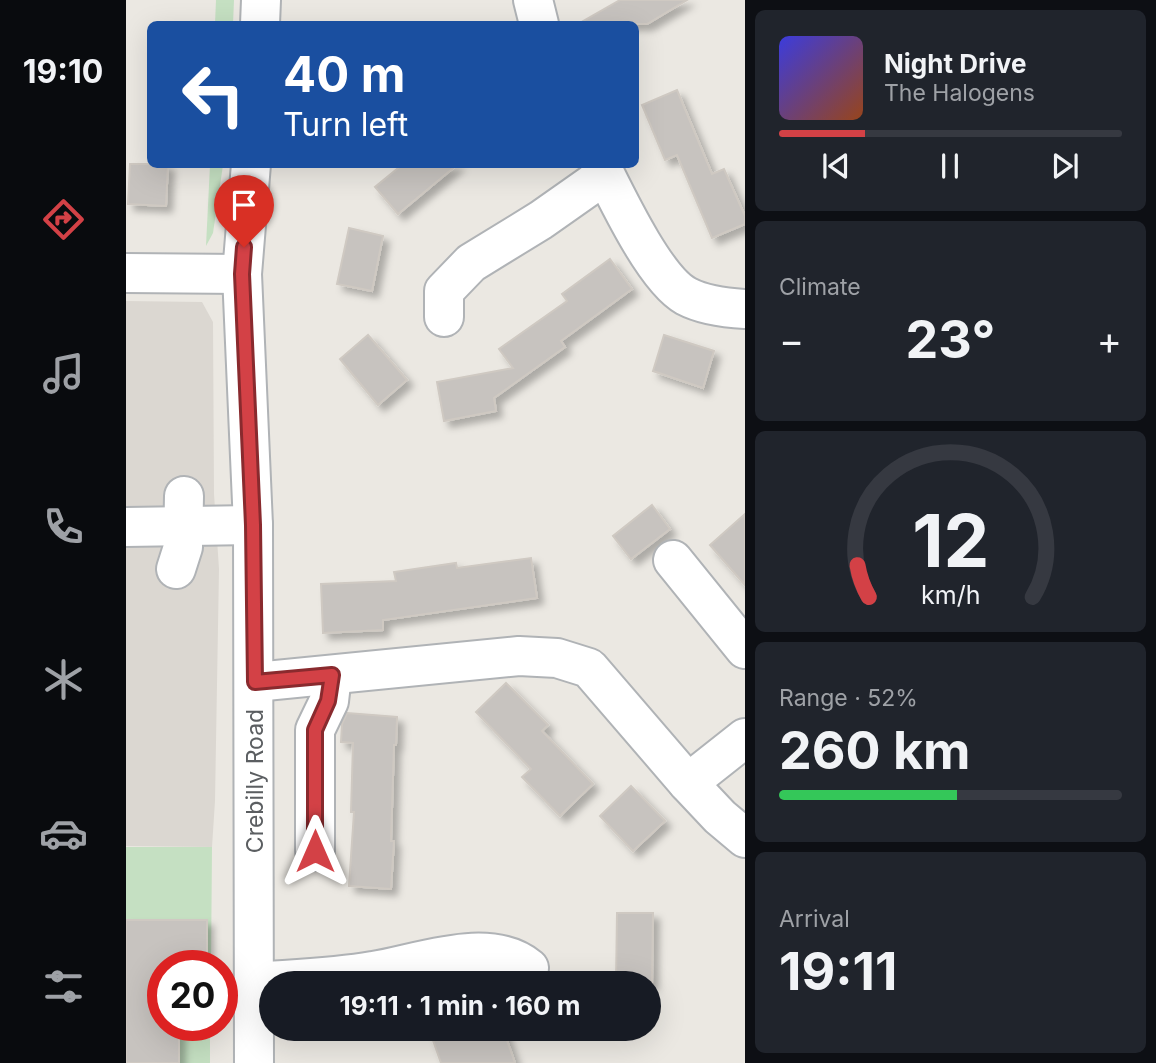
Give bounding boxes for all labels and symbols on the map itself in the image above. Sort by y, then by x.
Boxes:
pin [214,175,274,247]
street label: Crebilly Road [241,709,269,853]
position arrow [278,814,352,888]
speed limit sign: 20 [147,950,238,1041]

